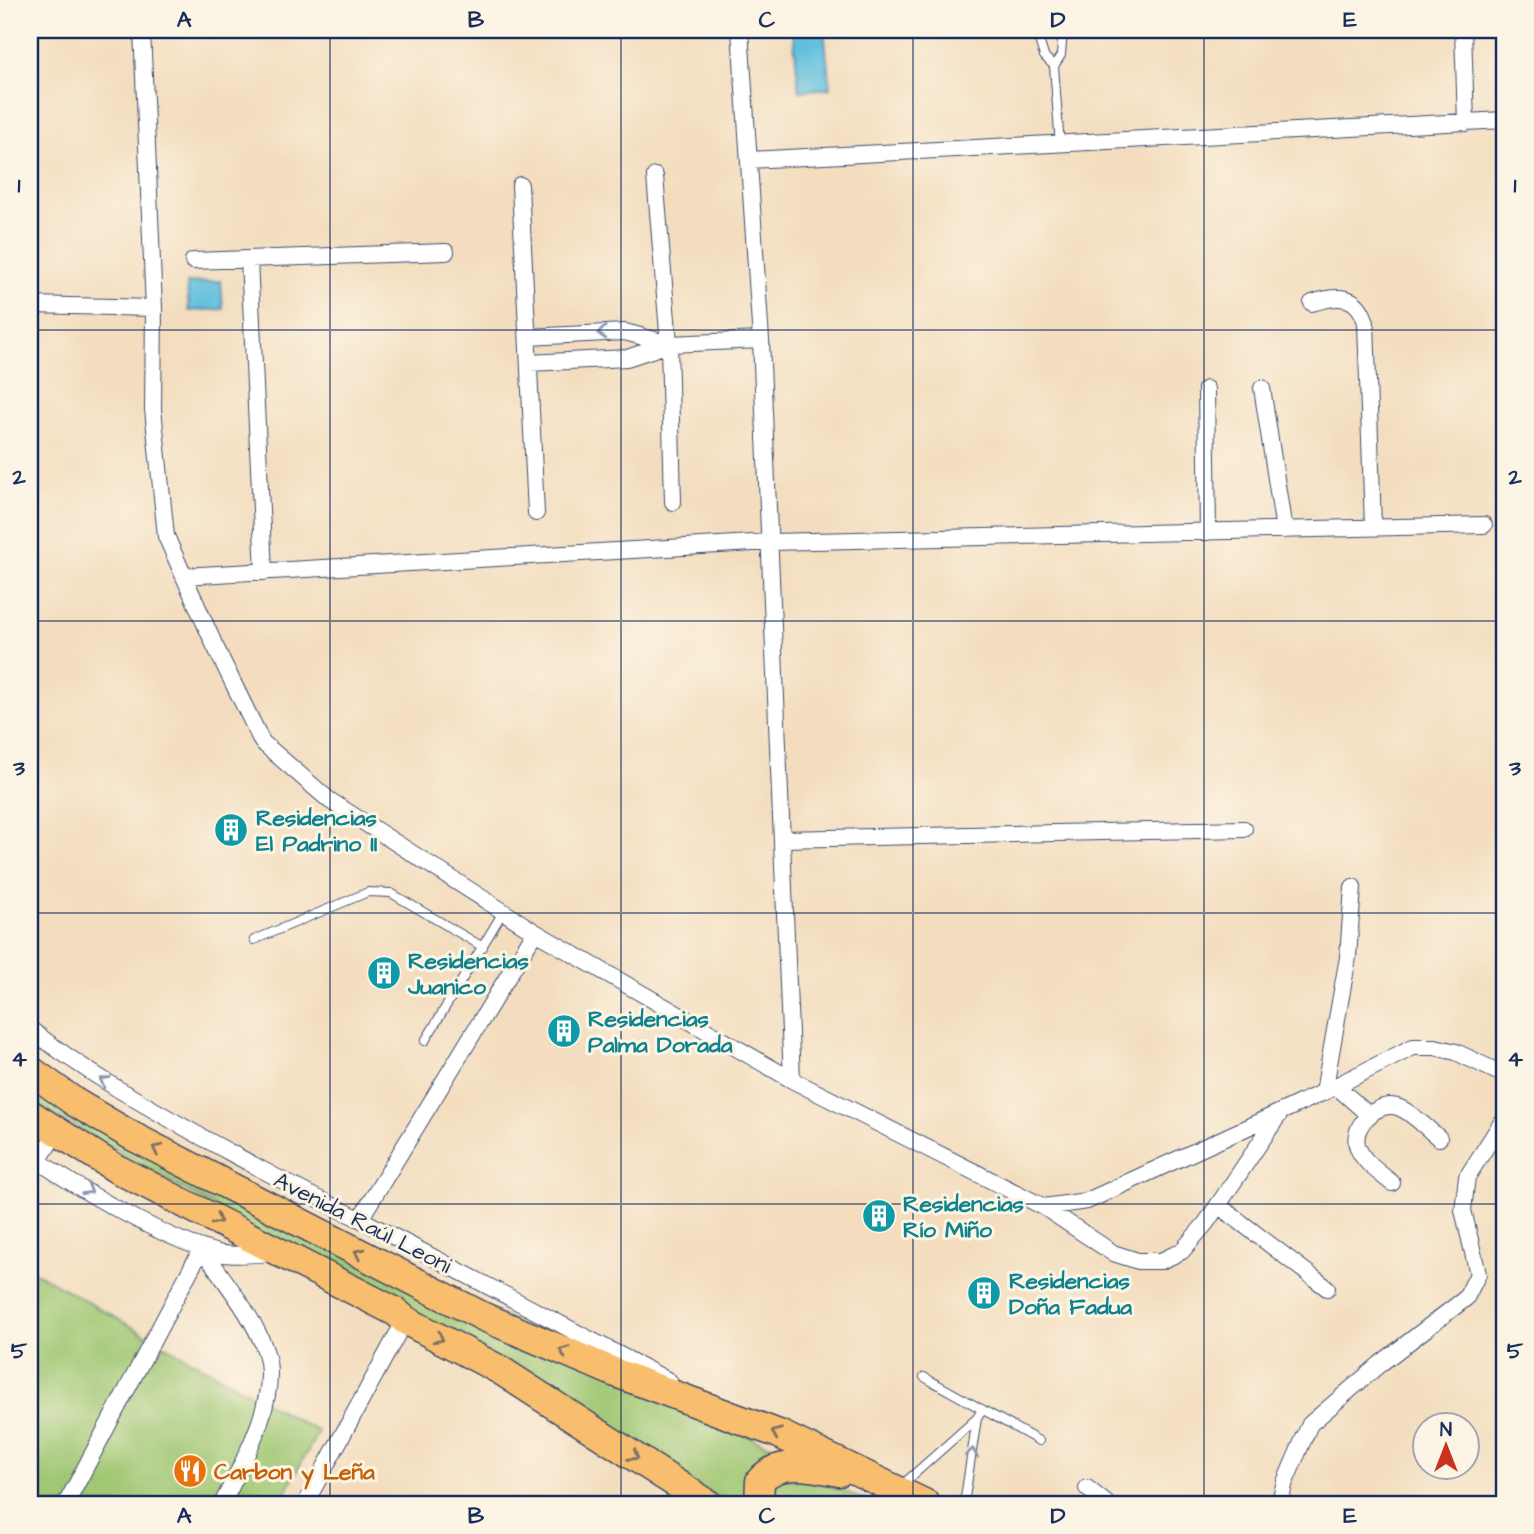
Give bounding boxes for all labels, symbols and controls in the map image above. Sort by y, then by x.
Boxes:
text: A [177,4,192,36]
text: B [468,4,485,36]
text: C [759,4,776,36]
text: D [1051,4,1066,36]
text: E [1343,4,1357,36]
text: 1 [18,169,21,201]
text: 1 [1514,169,1517,201]
one-way arrow [597,326,608,341]
text: 2 [11,461,26,493]
text: 2 [1507,461,1522,493]
text: 3 [12,752,25,784]
text: 3 [1508,752,1521,784]
place label: Residencias El Padrino II [256,802,377,860]
building icon: Residencias El Padrino II [212,811,250,849]
place label: Residencias Juanico [407,945,529,1003]
building icon: Residencias Juanico [365,954,403,992]
place label: Residencias Palma Dorada [588,1003,733,1061]
building icon: Residencias Palma Dorada [545,1012,583,1050]
text: 4 [11,1043,27,1075]
text: 4 [1507,1043,1523,1075]
one-way arrow [98,1077,111,1090]
one-way arrow [152,1143,164,1157]
street label: Avenida Raúl Leoni [268,1164,457,1282]
one-way arrow [81,1182,94,1195]
place label: Residencias Río Miño [903,1188,1024,1246]
building icon: Residencias Río Miño [860,1197,898,1235]
one-way arrow [210,1212,222,1225]
one-way arrow [354,1247,366,1261]
place label: Residencias Doña Fadua [1009,1265,1132,1323]
building icon: Residencias Doña Fadua [965,1274,1003,1312]
one-way arrow [432,1330,444,1343]
text: 5 [11,1335,28,1367]
text: 5 [1507,1335,1524,1367]
one-way arrow [559,1346,571,1360]
north arrow [1412,1412,1482,1482]
text: N [1440,1417,1452,1444]
one-way arrow [771,1427,783,1441]
one-way arrow [626,1447,639,1460]
one-way arrow [964,1447,979,1459]
restaurant icon: Carbon y Leña [171,1452,209,1490]
place label: Carbon y Leña [214,1456,375,1490]
text: A [177,1500,192,1532]
text: B [468,1500,485,1532]
text: C [759,1500,776,1532]
text: D [1051,1500,1066,1532]
text: E [1343,1500,1357,1532]

